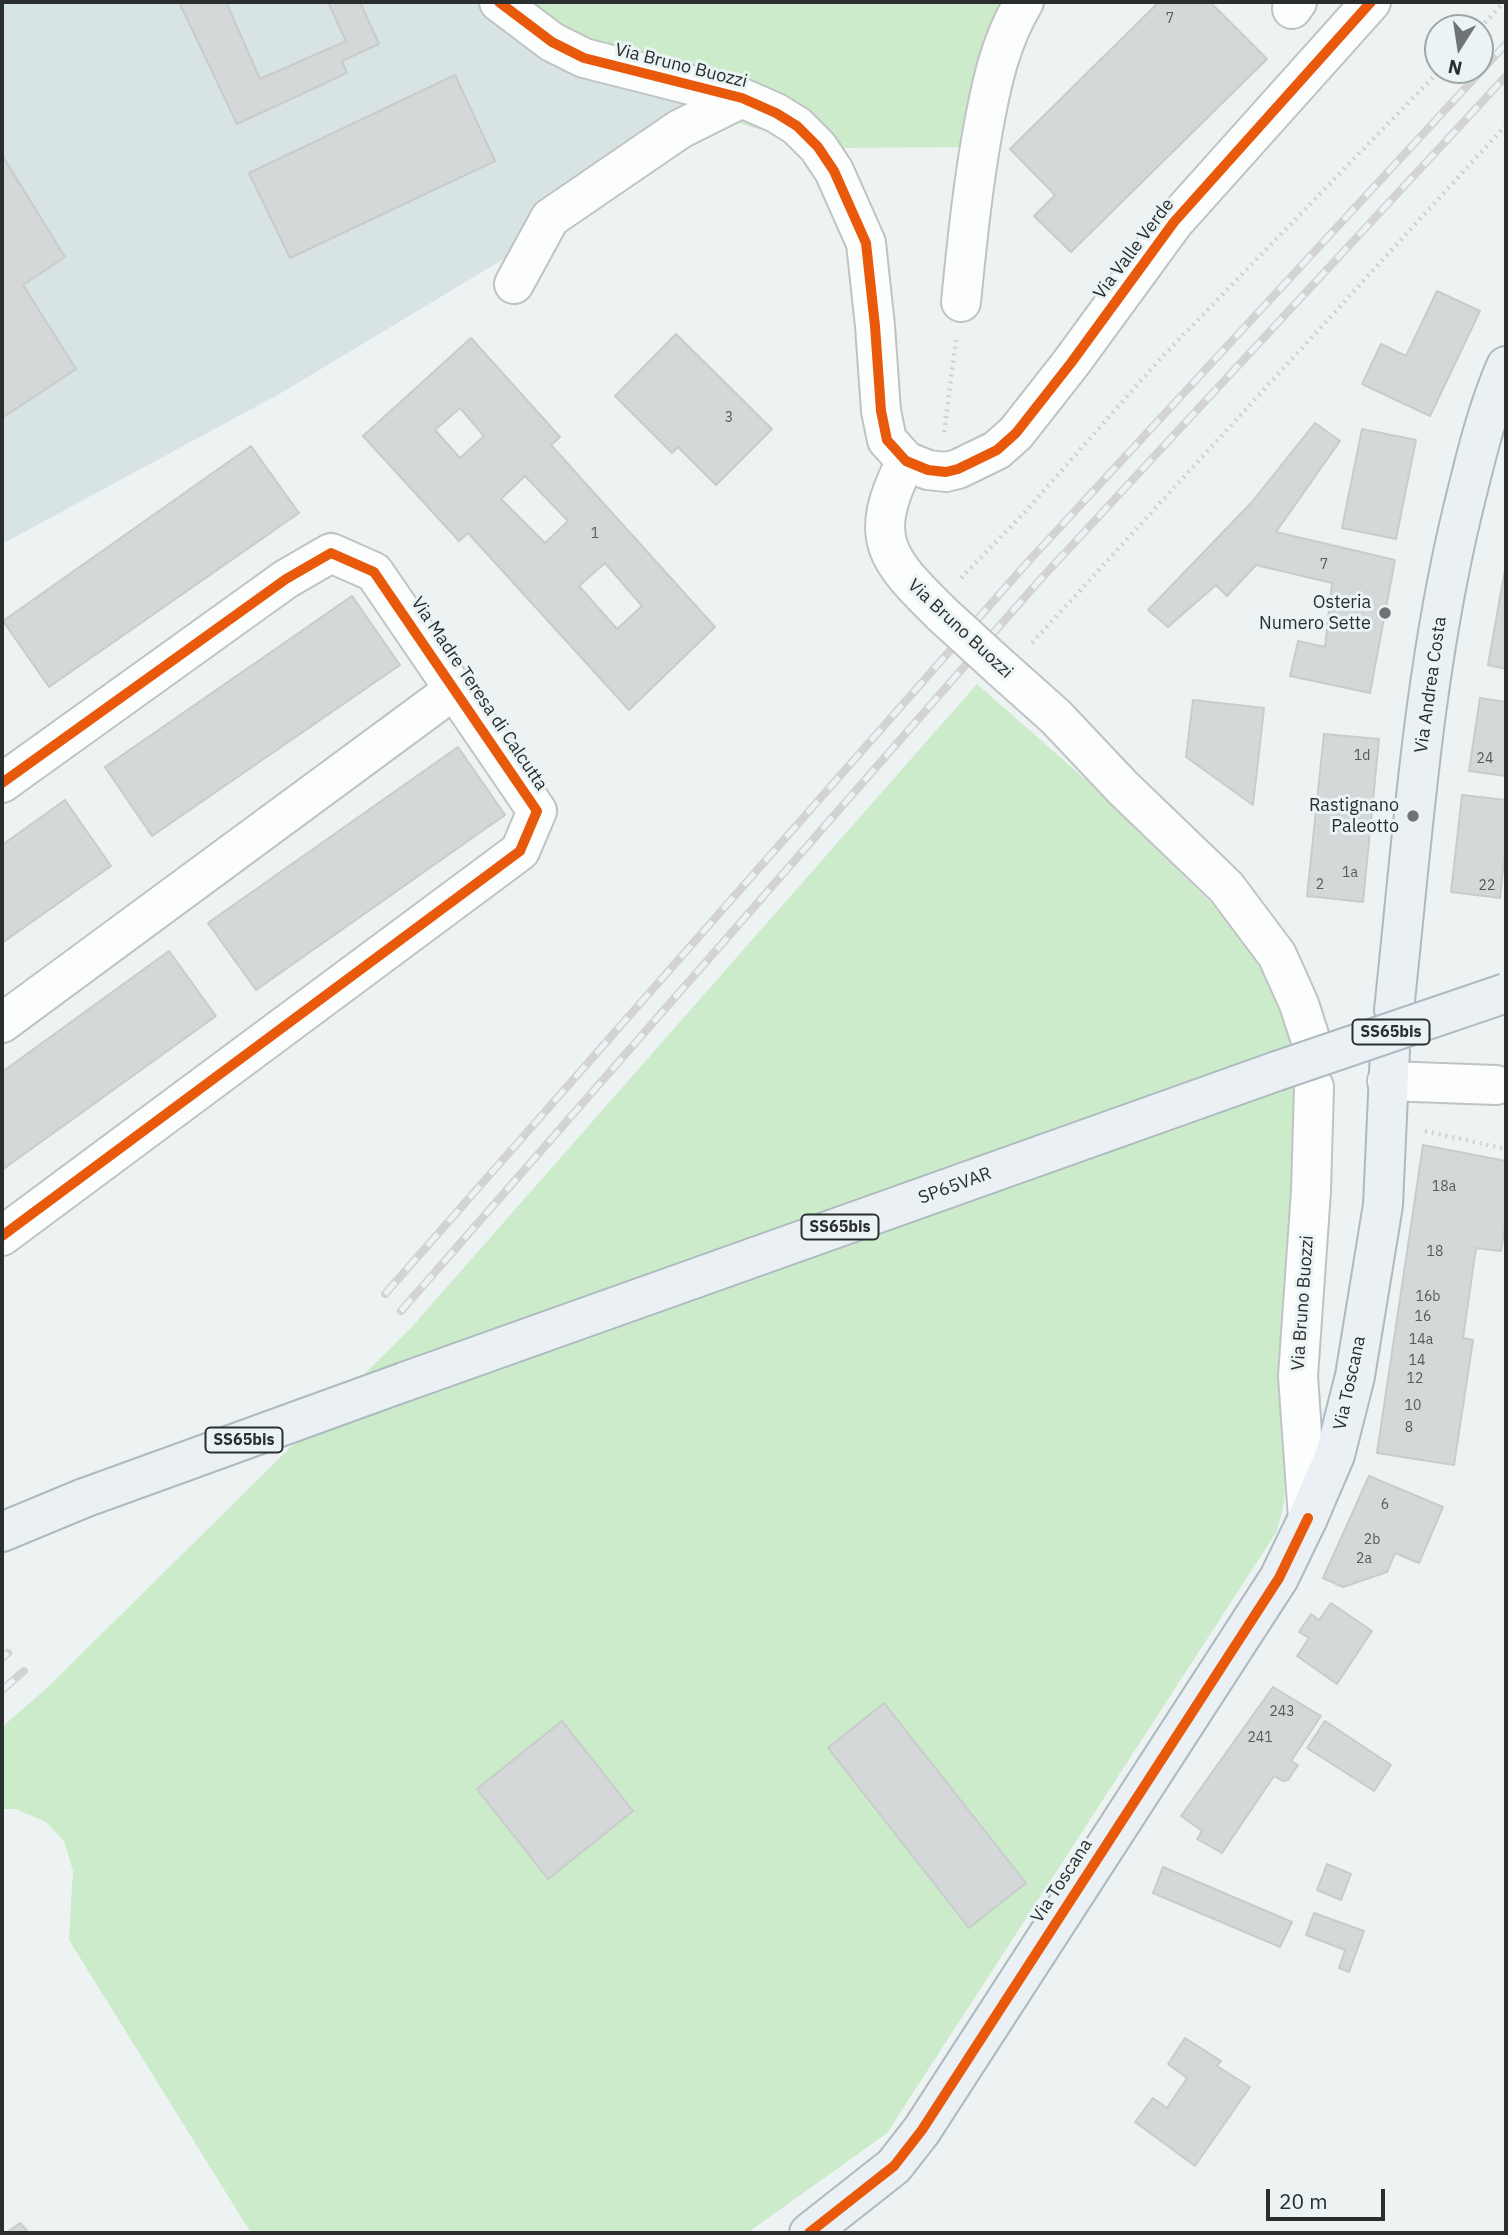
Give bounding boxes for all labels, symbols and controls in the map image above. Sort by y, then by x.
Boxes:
house number: 7 [1166,11,1174,27]
north arrow [1424,14,1494,84]
street label: Via Bruno Buozzi [613,39,749,93]
text: N [1446,54,1464,81]
street label: Via Valle Verde [1089,194,1179,304]
house number: 3 [725,410,733,426]
house number: 1 [591,526,599,542]
house number: 7 [1320,557,1328,573]
street label: Via Bruno Buozzi [903,575,1017,683]
place label: Osteria Numero Sette [1259,592,1371,634]
street label: Via Madre Teresa di Calcutta [406,593,552,795]
marker: Osteria Numero Sette [1377,605,1393,621]
street label: Via Andrea Costa [1411,615,1451,755]
house number: 1d [1354,748,1370,764]
house number: 24 [1477,751,1493,767]
place label: Rastignano Paleotto [1309,795,1399,838]
marker: Rastignano Paleotto [1405,808,1421,824]
house number: 1a [1342,865,1358,881]
house number: 2 [1316,877,1324,893]
house number: 22 [1479,878,1495,894]
road number: SS65bis [1352,1020,1430,1044]
street label: SP65VAR [915,1163,995,1209]
house number: 18a [1432,1179,1456,1195]
road number: SS65bis [802,1214,878,1240]
street label: Via Bruno Buozzi [1287,1235,1319,1371]
house number: 18 [1427,1244,1443,1260]
house number: 16b [1416,1289,1440,1305]
house number: 16 [1415,1309,1431,1325]
house number: 14a [1409,1332,1433,1348]
street label: Via Toscana [1329,1334,1371,1432]
house number: 14 [1409,1353,1425,1369]
house number: 12 [1407,1371,1423,1387]
house number: 10 [1405,1398,1421,1414]
house number: 8 [1405,1420,1413,1436]
road number: SS65bis [205,1428,282,1452]
house number: 6 [1381,1497,1389,1513]
house number: 2b [1364,1532,1380,1548]
house number: 2a [1356,1551,1372,1567]
house number: 243 [1269,1704,1295,1720]
house number: 241 [1247,1730,1273,1746]
street label: Via Toscana [1027,1835,1097,1927]
scale bar [1270,2176,1389,2220]
text: 20 m [1279,2187,1328,2215]

